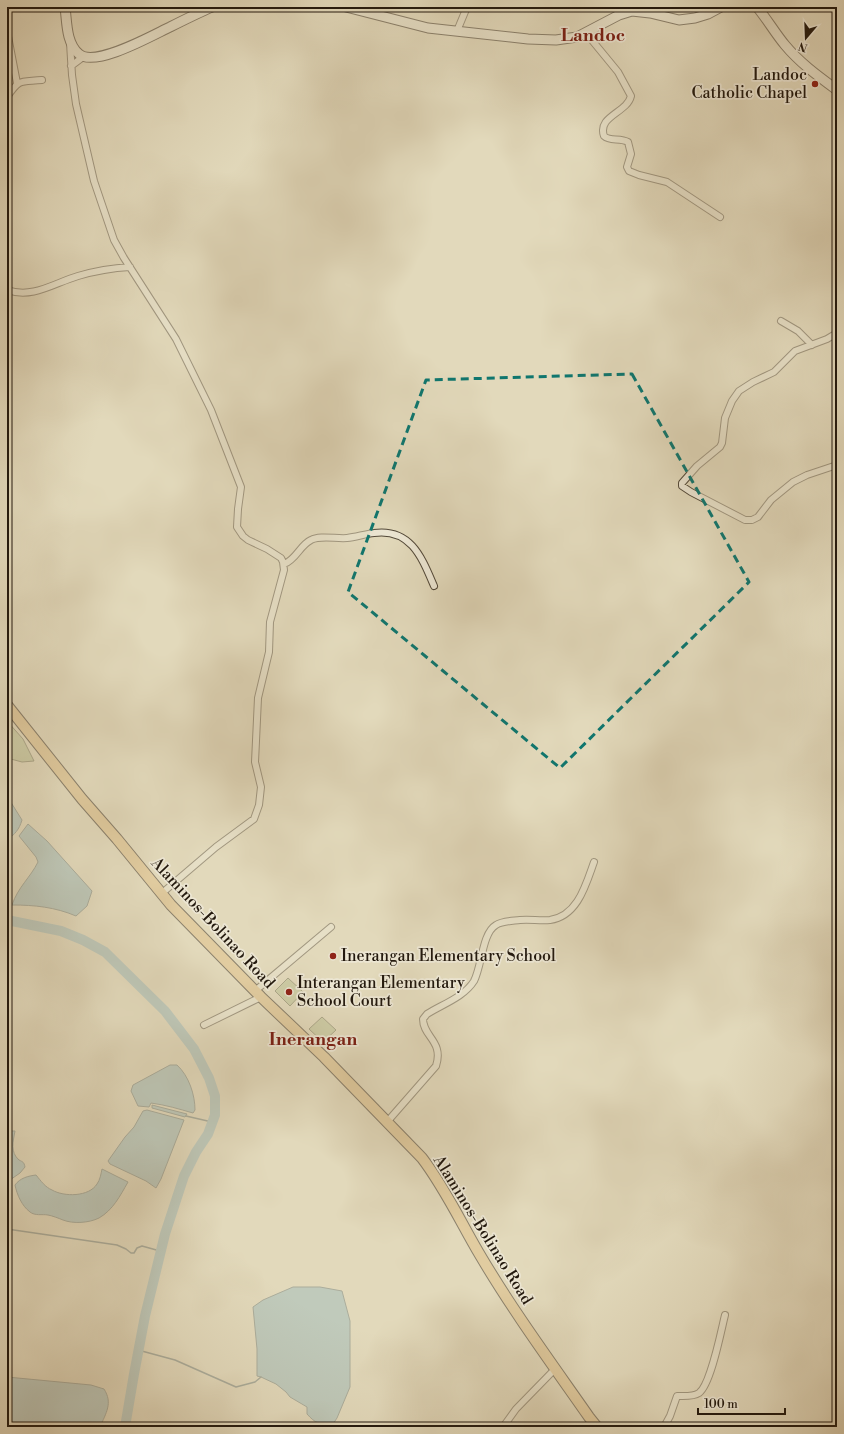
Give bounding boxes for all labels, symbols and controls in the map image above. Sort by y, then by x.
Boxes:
north arrow [786,18,826,58]
district label: Landoc [561,24,625,47]
text: N [796,38,809,55]
place label: Landoc Catholic Chapel [691,65,807,103]
marker: Landoc Catholic Chapel [810,79,820,89]
street label: Alaminos-Bolinao Road [146,852,279,993]
place label: Inerangan Elementary School [341,946,556,966]
marker: Inerangan Elementary School [328,951,338,961]
place label: Interangan Elementary School Court [297,973,465,1011]
marker: Interangan Elementary School Court [284,987,294,997]
district label: Inerangan [269,1028,357,1051]
street label: Alaminos-Bolinao Road [428,1151,537,1308]
scale bar [698,1390,785,1416]
text: 100 m [704,1397,738,1412]

